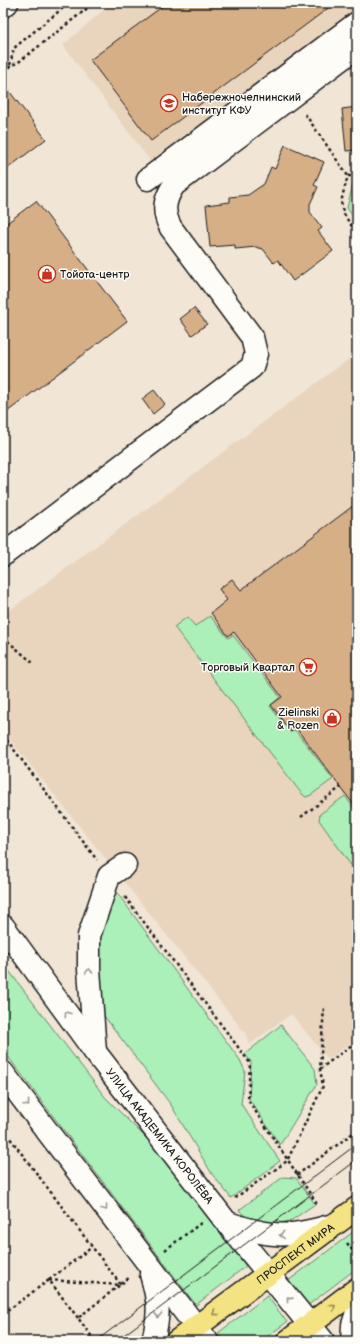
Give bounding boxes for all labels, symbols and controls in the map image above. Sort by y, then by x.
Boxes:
place label: Набережночелнинский институт КФУ [182,91,301,117]
school or university icon: Набережночелнинский институт КФУ [159,93,179,113]
shop icon: Тойота-центр [37,264,57,284]
place label: Тойота-центр [60,268,130,281]
supermarket icon: Торговый Квартал [298,657,318,677]
place label: Торговый Квартал [201,661,295,674]
place label: Zielinski & Rozen [277,706,319,732]
shop icon: Zielinski & Rozen [322,708,342,728]
one-way arrow [85,968,94,974]
one-way arrow [65,1011,72,1018]
street label: УЛИЦА АКАДЕМИКА КОРОЛЁВА [103,1066,216,1206]
one-way arrow [22,1100,29,1107]
one-way arrow [100,1203,107,1210]
street label: ПРОСПЕКТ МИРА [254,1220,337,1287]
one-way arrow [279,1231,285,1239]
one-way arrow [287,1297,294,1304]
one-way arrow [329,1305,336,1312]
one-way arrow [212,1308,219,1316]
one-way arrow [154,1312,162,1318]

